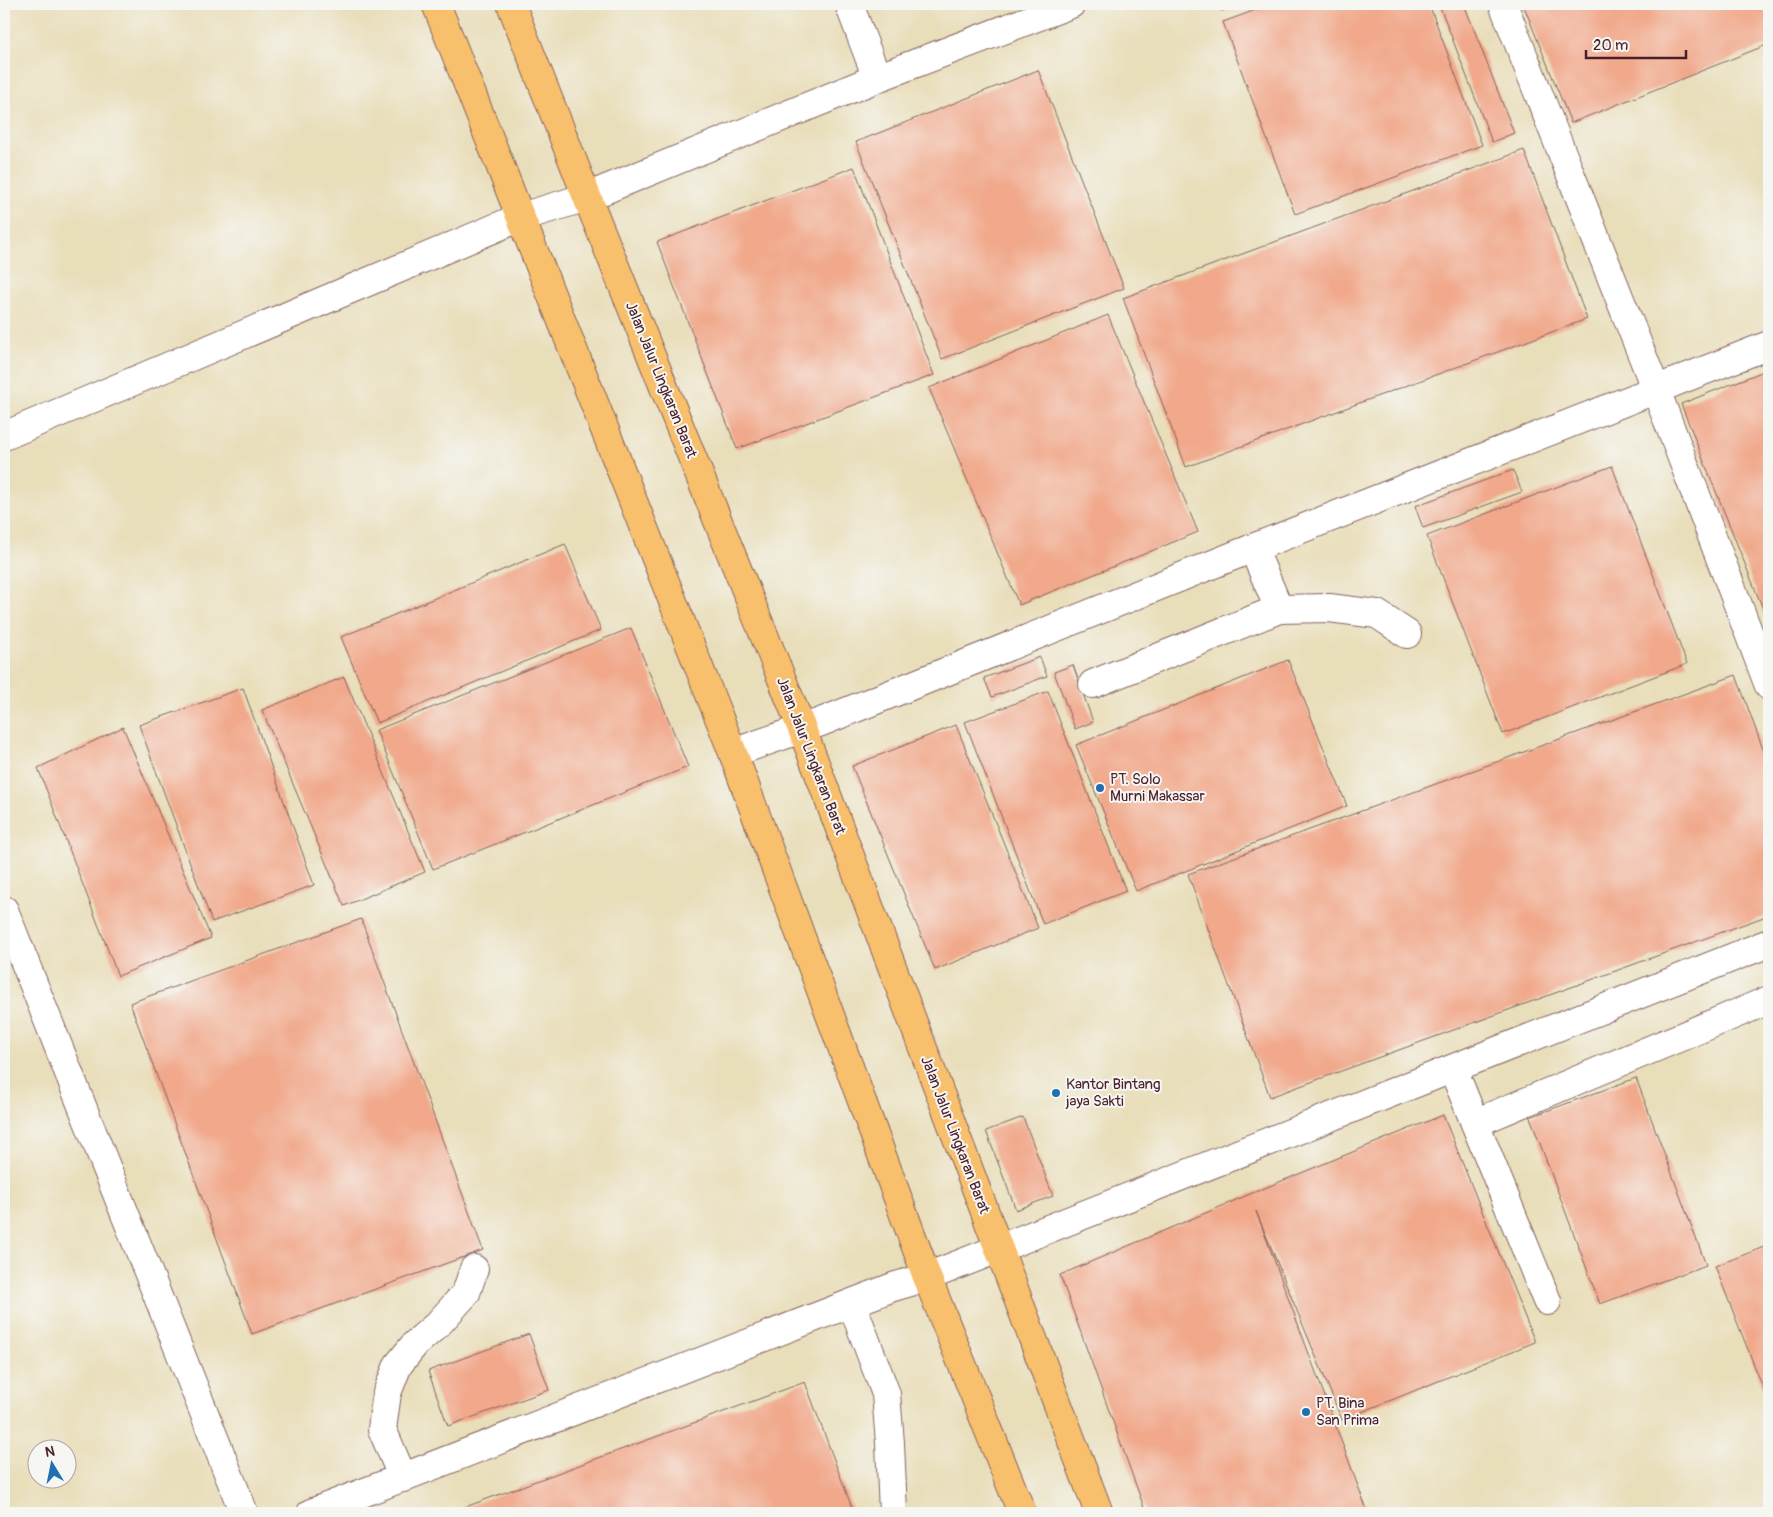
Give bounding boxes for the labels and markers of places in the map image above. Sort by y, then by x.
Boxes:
place label: PT. Solo Murni Makassar [1110,770,1206,806]
marker: PT. Solo Murni Makassar [1094,782,1106,794]
place label: Kantor Bintang jaya Sakti [1065,1075,1161,1111]
marker: Kantor Bintang jaya Sakti [1050,1087,1062,1099]
place label: PT. Bina San Prima [1316,1394,1379,1430]
marker: PT. Bina San Prima [1300,1406,1312,1418]

